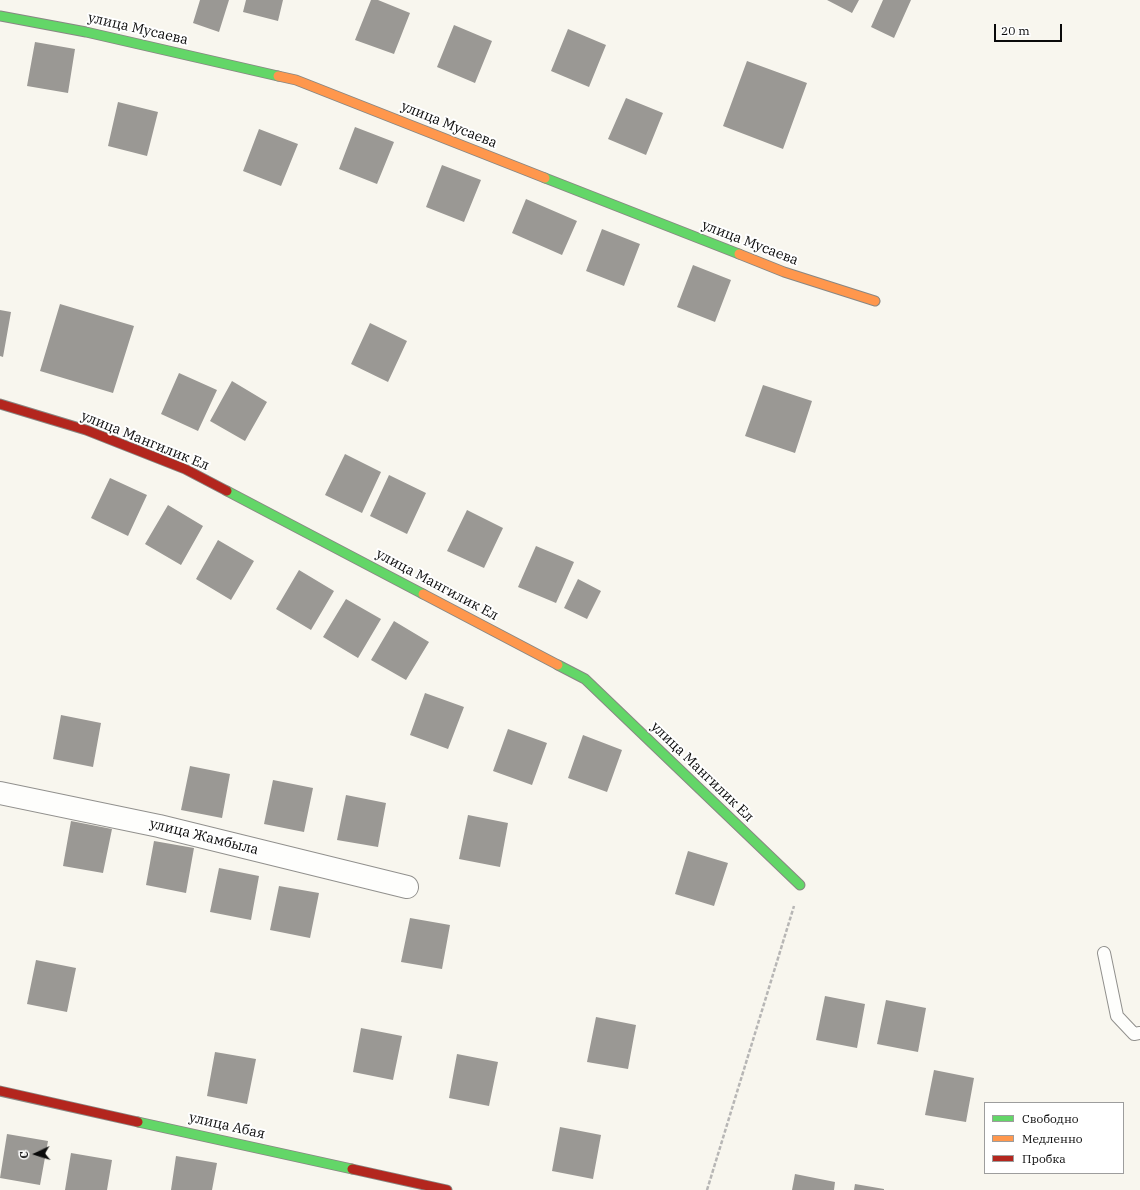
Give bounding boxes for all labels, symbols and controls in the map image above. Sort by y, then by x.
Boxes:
street label: улица Мусаева [86,9,190,49]
scale bar [996,16,1064,42]
text: 20 m [1001,23,1030,38]
street label: улица Мусаева [399,98,499,152]
street label: улица Мусаева [699,217,801,269]
street label: улица Мангилик Ел [79,408,211,474]
street label: улица Мангилик Ел [373,546,501,624]
street label: улица Мангилик Ел [647,719,757,825]
street label: улица Жамбыла [148,815,260,859]
legend [984,1102,1124,1174]
street label: улица Абая [187,1109,267,1143]
text: Свободно [1022,1111,1079,1126]
text: Медленно [1022,1131,1083,1146]
north arrow [16,1134,56,1174]
text: С [17,1151,31,1159]
text: Пробка [1022,1151,1066,1166]

